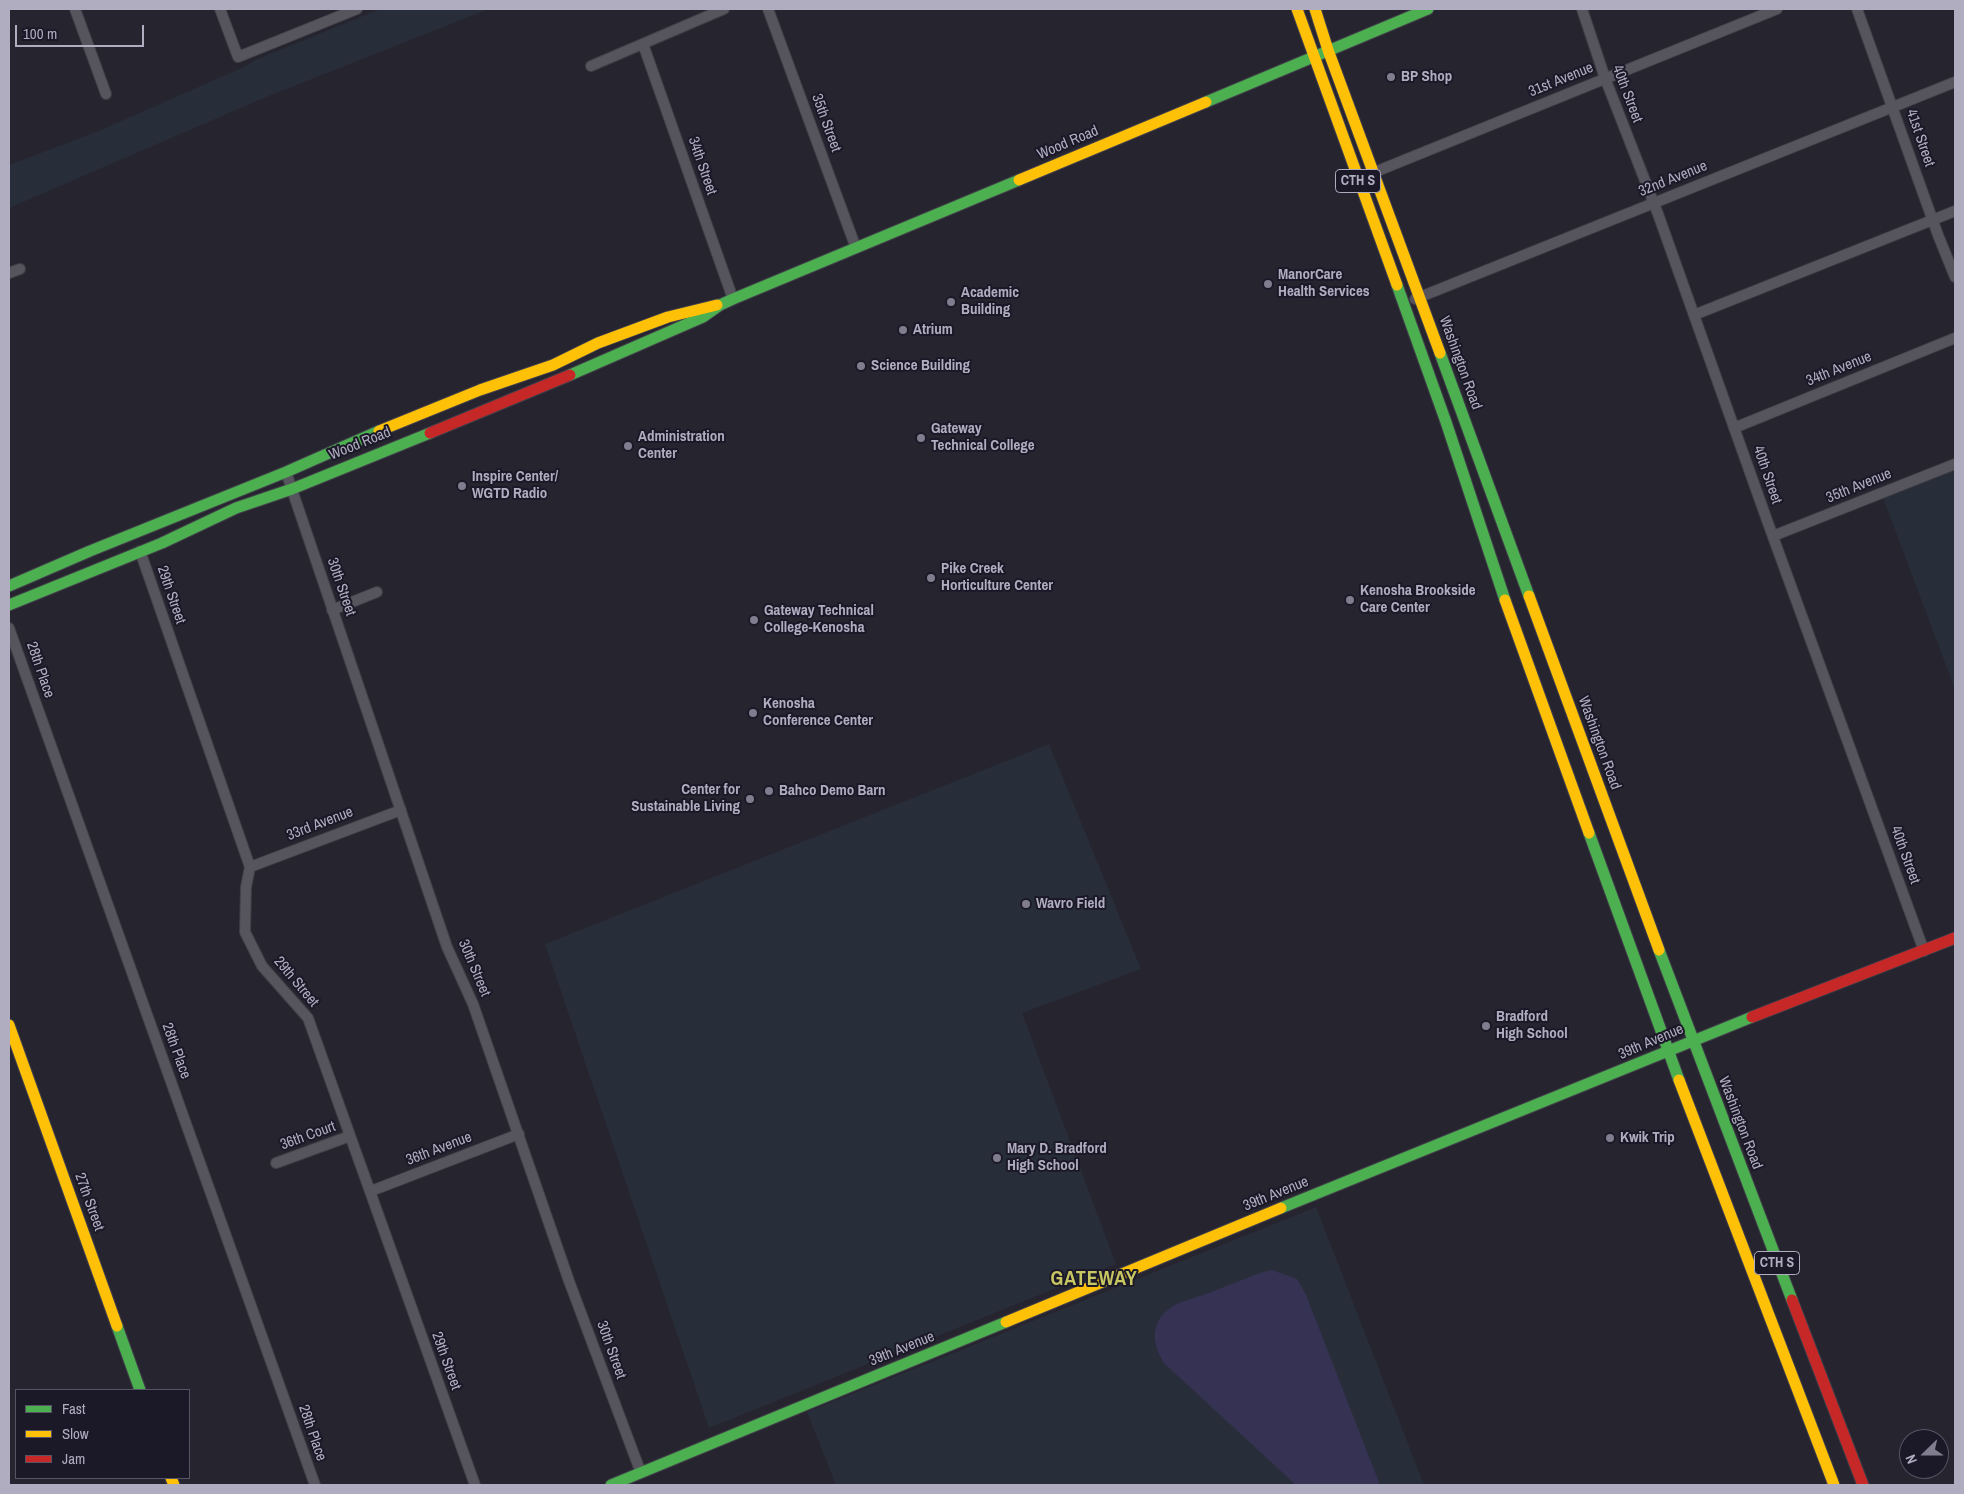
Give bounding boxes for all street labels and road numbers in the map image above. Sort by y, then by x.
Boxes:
street label: 31st Avenue [1526,59,1596,101]
street label: 40th Street [1608,63,1646,125]
street label: 35th Street [807,92,845,154]
street label: 41st Street [1902,107,1938,169]
street label: Wood Road [1035,122,1101,164]
street label: 34th Street [684,135,720,197]
street label: 32nd Avenue [1636,157,1710,201]
road number: CTH S [1336,170,1380,192]
street label: Washington Road [1435,314,1485,412]
street label: 34th Avenue [1804,348,1874,390]
street label: Wood Road [327,424,393,464]
street label: 40th Street [1749,444,1785,506]
street label: 35th Avenue [1824,465,1894,507]
street label: 30th Street [323,556,359,618]
street label: 29th Street [153,564,189,626]
street label: 28th Place [22,640,58,700]
street label: Washington Road [1574,694,1624,792]
street label: 33rd Avenue [284,803,356,845]
street label: 40th Street [1886,824,1924,886]
street label: 30th Street [454,937,494,999]
street label: 29th Street [270,953,322,1011]
street label: 39th Avenue [1616,1020,1686,1064]
street label: 28th Place [158,1021,194,1081]
street label: Washington Road [1714,1074,1766,1172]
street label: 36th Court [278,1118,338,1154]
street label: 36th Avenue [404,1128,474,1170]
street label: 27th Street [70,1171,108,1233]
street label: 39th Avenue [1241,1173,1311,1215]
road number: CTH S [1754,1252,1800,1274]
street label: 30th Street [592,1319,630,1381]
street label: 39th Avenue [867,1328,937,1370]
street label: 29th Street [427,1330,465,1392]
street label: 28th Place [294,1403,330,1463]

